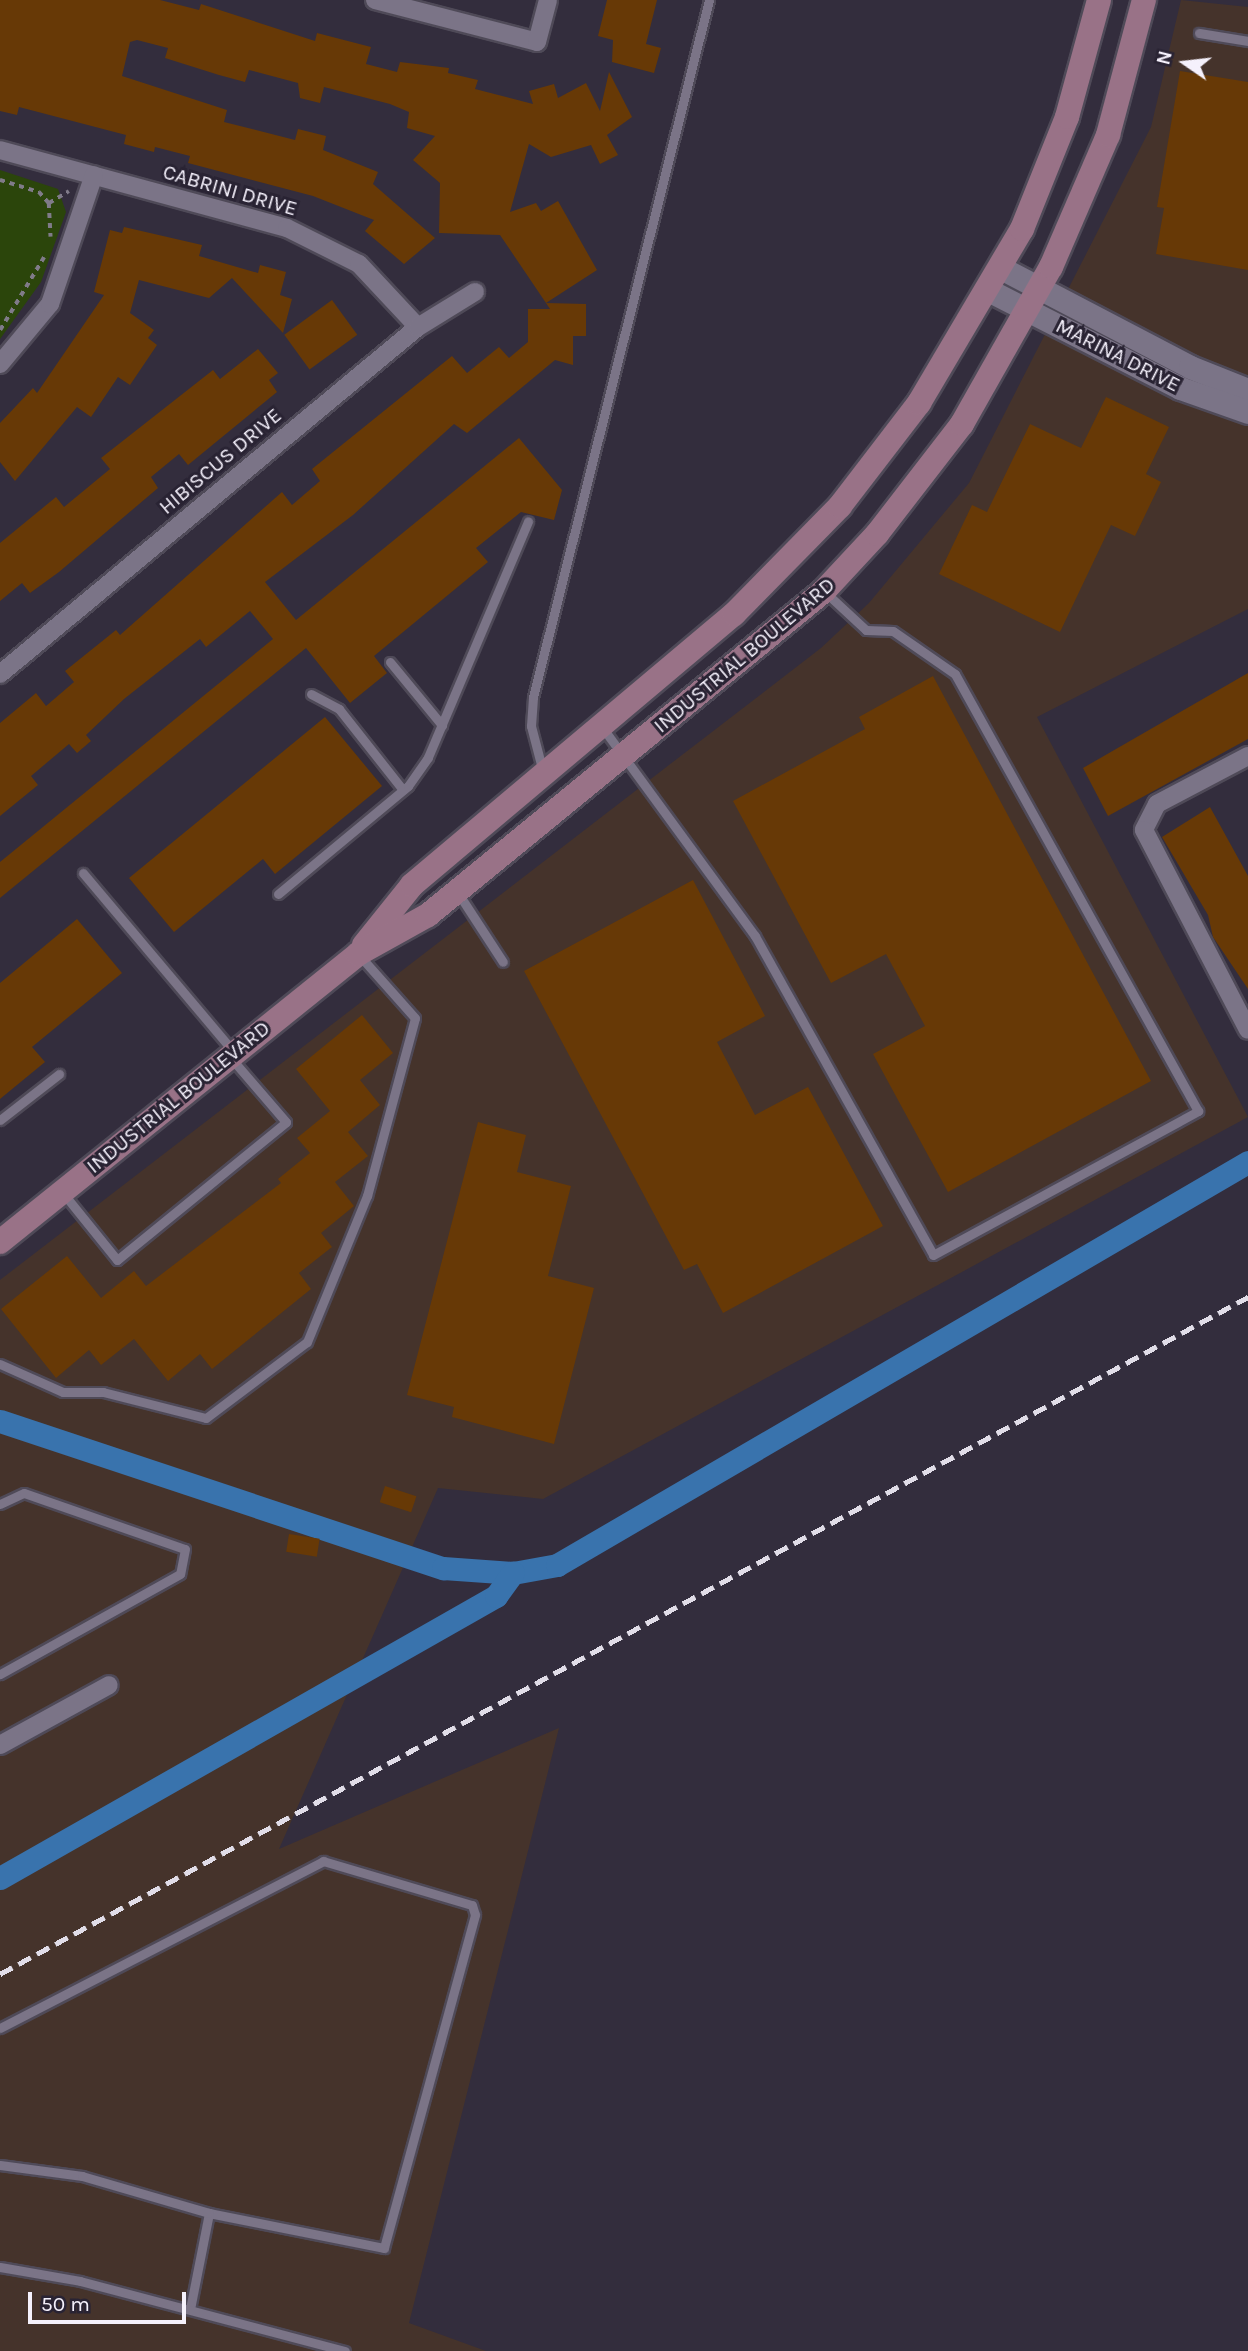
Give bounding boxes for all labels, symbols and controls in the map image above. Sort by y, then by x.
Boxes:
north arrow [1150,28,1220,98]
text: N [1152,49,1177,67]
street label: CABRINI DRIVE [160,159,300,221]
street label: MARINA DRIVE [1052,313,1184,397]
street label: HIBISCUS DRIVE [154,402,286,520]
street label: INDUSTRIAL BOULEVARD [648,572,840,738]
street label: INDUSTRIAL BOULEVARD [81,1015,275,1179]
scale bar [32,2278,189,2322]
text: 50 m [41,2292,90,2316]

